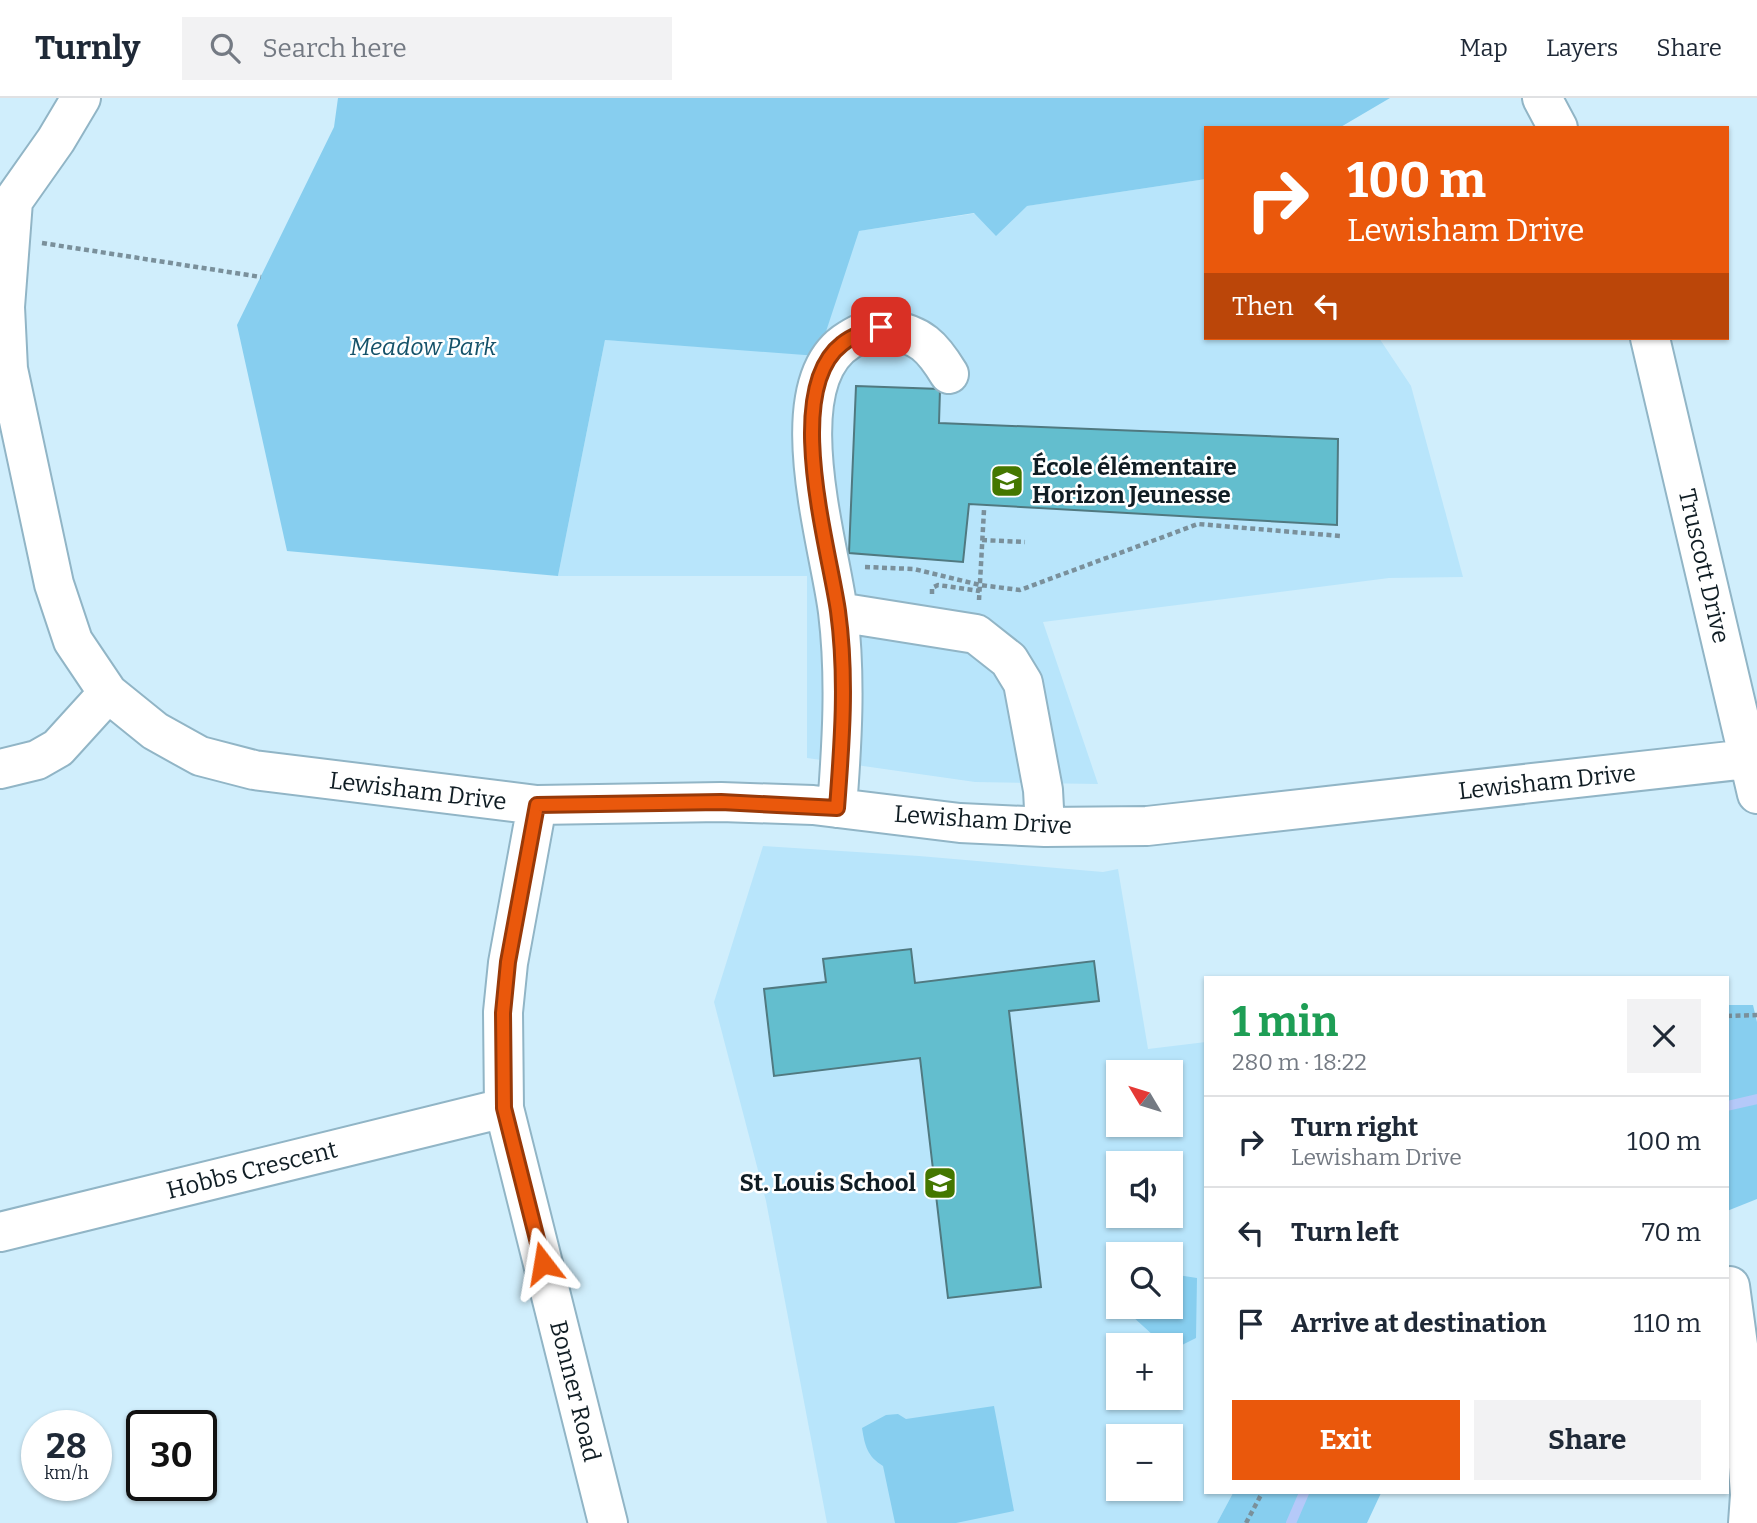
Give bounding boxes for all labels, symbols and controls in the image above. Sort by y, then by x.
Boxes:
search box [182,17,672,80]
text: Turnly [35,28,140,68]
icon: search [206,29,244,67]
text: Search here [262,33,407,64]
text: Map [1460,34,1508,62]
text: Layers [1546,34,1618,62]
text: Share [1656,34,1722,62]
text: 100 m [1347,151,1486,210]
icon: right [1232,154,1323,245]
text: Lewisham Drive [1347,211,1585,249]
icon: left [1308,287,1346,325]
text: Then [1232,291,1294,322]
pin [851,297,911,357]
icon: arrive [862,308,900,346]
park label: Meadow Park [350,333,497,361]
place label: École élémentaire Horizon Jeunesse [1032,451,1237,509]
school or university icon: École élémentaire Horizon Jeunesse [988,462,1026,500]
street label: Truscott Drive [1673,486,1735,646]
street label: Lewisham Drive [1457,759,1637,805]
street label: Lewisham Drive [328,766,508,816]
street label: Lewisham Drive [893,800,1073,840]
text: 1 min [1232,997,1338,1047]
button: close [1627,999,1701,1073]
text: 280 m · 18:22 [1232,1048,1367,1076]
north arrow [1106,1060,1183,1138]
map controls [1106,1060,1183,1501]
text: Turn right [1291,1112,1418,1143]
icon: right [1232,1123,1270,1161]
text: 100 m [1627,1126,1701,1157]
street label: Hobbs Crescent [164,1135,341,1205]
text: Lewisham Drive [1291,1143,1462,1171]
button: sound [1106,1151,1183,1228]
school or university icon: St. Louis School [921,1164,959,1202]
place label: St. Louis School [739,1169,917,1197]
icon: left [1232,1214,1270,1252]
text: Turn left [1291,1217,1399,1248]
text: 70 m [1642,1217,1701,1248]
position arrow [506,1226,580,1300]
button: search [1106,1242,1183,1319]
icon: arrive [1232,1305,1270,1343]
text: Arrive at destination [1291,1308,1546,1339]
text: 110 m [1633,1308,1701,1339]
street label: Bonner Road [544,1318,606,1464]
button: + [1106,1333,1183,1410]
button: Exit [1232,1400,1460,1480]
button: Share [1474,1400,1701,1480]
speed limit sign: 30 [126,1410,217,1501]
button: − [1106,1424,1183,1501]
text: 28 [46,1425,87,1467]
text: km/h [44,1462,89,1484]

